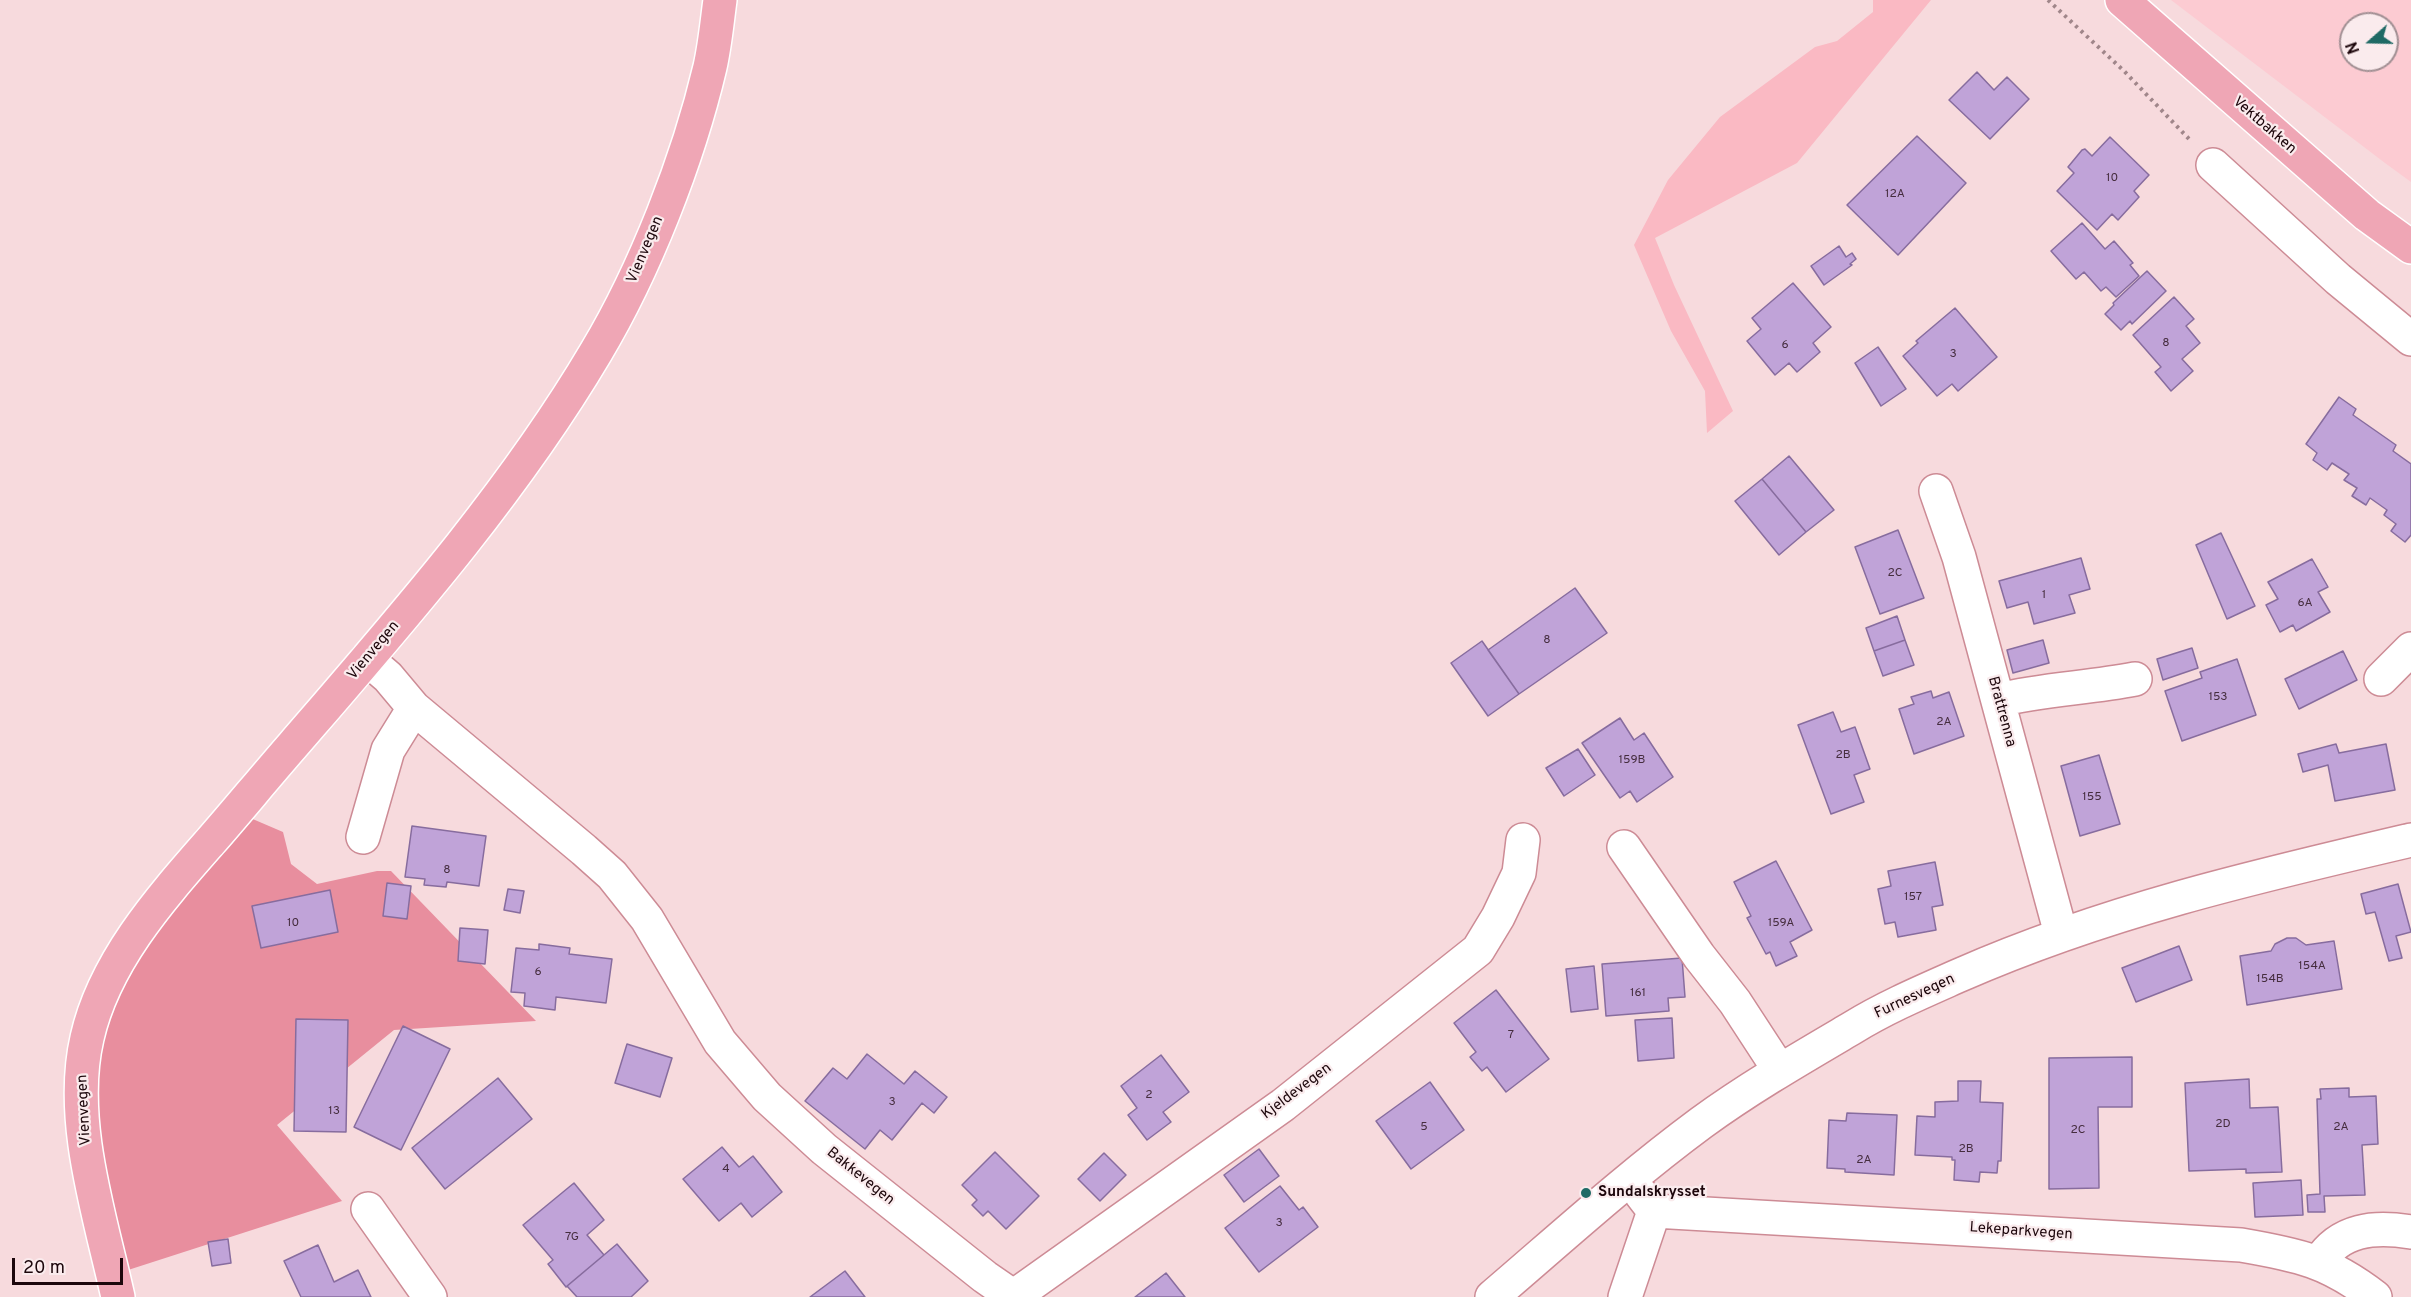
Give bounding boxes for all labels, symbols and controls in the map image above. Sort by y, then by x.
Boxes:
north arrow [2339,12,2399,72]
text: N [2343,39,2365,56]
street label: Vektbakken [2229,94,2299,158]
house number: 10 [2106,172,2118,186]
house number: 12A [1885,188,1905,202]
street label: Vienvegen [624,214,668,286]
house number: 8 [2162,337,2170,351]
house number: 6 [1781,339,1789,353]
house number: 3 [1949,348,1957,362]
house number: 2C [1887,567,1903,581]
house number: 1 [2042,589,2046,603]
house number: 6A [2297,597,2313,611]
street label: Vienvegen [344,618,404,684]
house number: 8 [1543,634,1551,648]
street label: Brattrenna [1983,675,2019,749]
house number: 153 [2208,691,2228,705]
house number: 2A [1936,716,1952,730]
house number: 2B [1835,749,1851,763]
house number: 159B [1619,754,1645,768]
house number: 155 [2082,791,2102,805]
house number: 8 [443,864,451,878]
house number: 157 [1904,891,1922,905]
house number: 10 [287,917,299,931]
house number: 159A [1768,917,1794,931]
house number: 154A [2298,960,2326,974]
house number: 6 [534,966,542,980]
street label: Furnesvegen [1872,971,1958,1023]
house number: 154B [2256,973,2284,987]
house number: 161 [1630,987,1646,1001]
house number: 7 [1508,1029,1514,1043]
street label: Kjeldevegen [1258,1060,1336,1124]
street label: Vienvegen [74,1074,96,1146]
house number: 2 [1145,1089,1153,1103]
house number: 3 [888,1096,896,1110]
house number: 13 [328,1105,340,1119]
house number: 2D [2215,1118,2231,1132]
house number: 5 [1420,1121,1428,1135]
house number: 2A [2333,1121,2349,1135]
house number: 2C [2070,1124,2086,1138]
house number: 2B [1958,1143,1974,1157]
street label: Bakkevegen [822,1144,898,1210]
house number: 2A [1856,1154,1872,1168]
house number: 4 [722,1163,730,1177]
place label: Sundalskrysset [1598,1184,1706,1202]
marker: Sundalskrysset [1579,1186,1593,1200]
house number: 3 [1275,1217,1283,1231]
street label: Lekeparkvegen [1969,1219,2073,1245]
house number: 7G [565,1231,579,1245]
scale bar [15,1246,126,1284]
text: 20 m [23,1257,65,1280]

